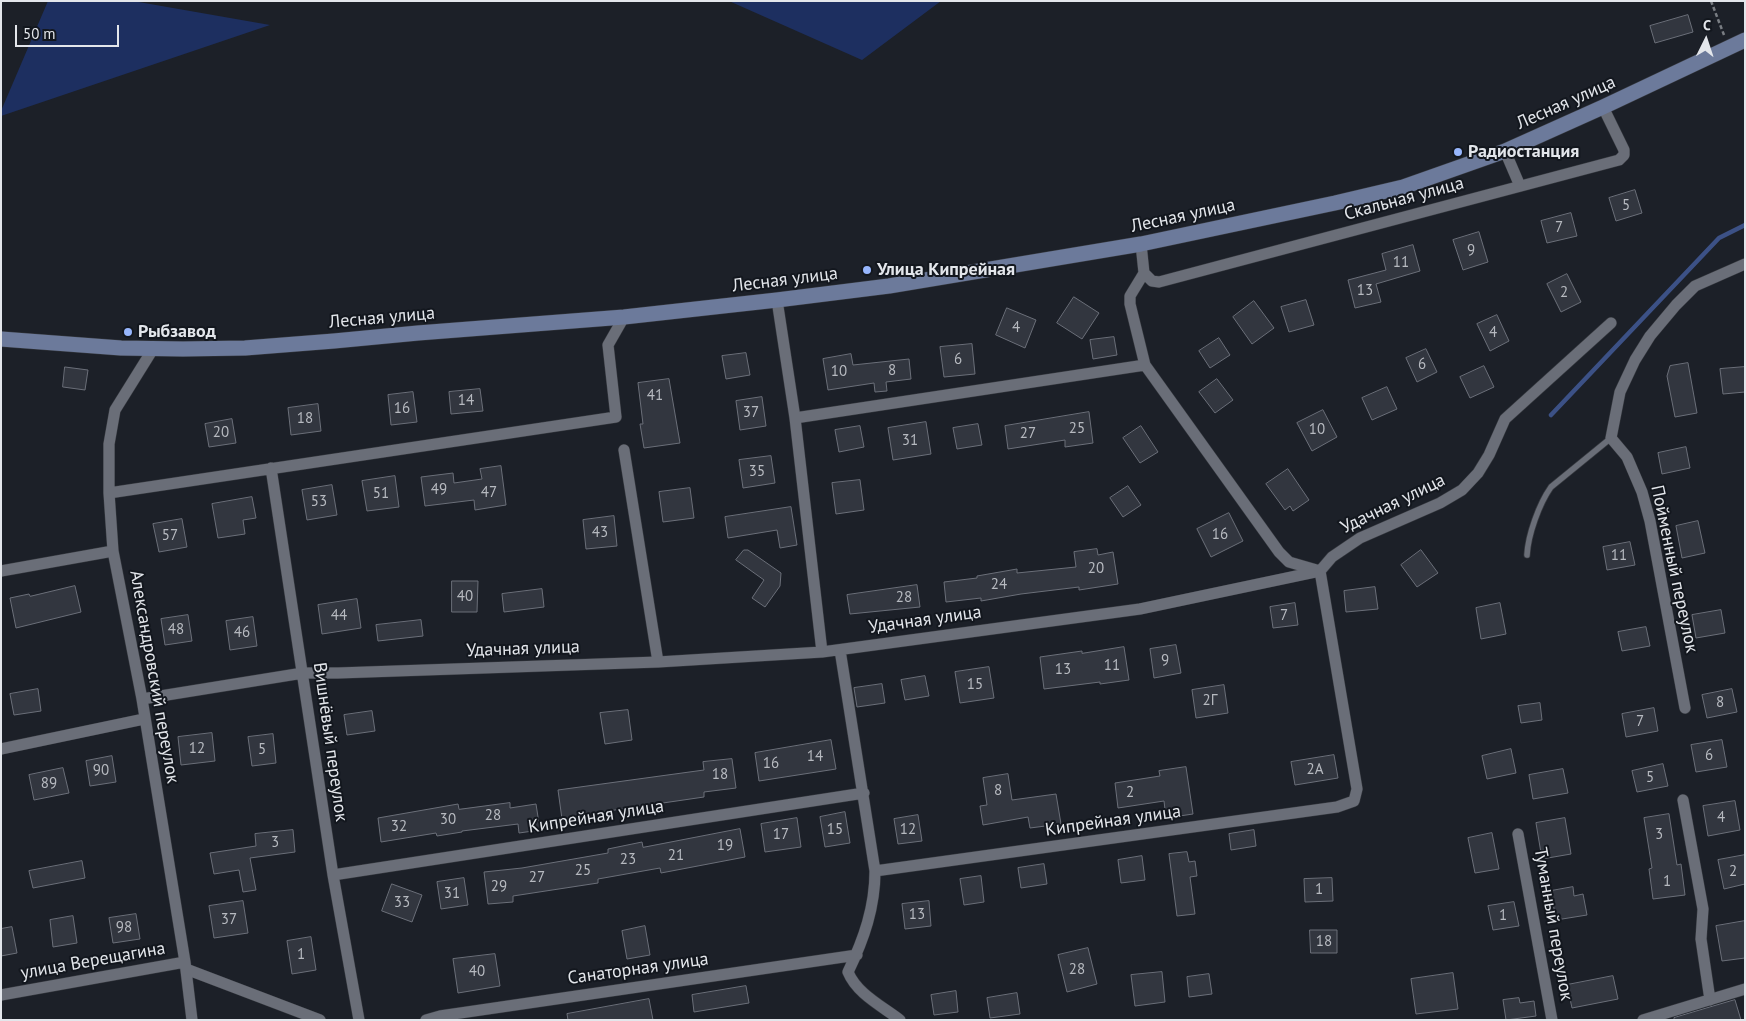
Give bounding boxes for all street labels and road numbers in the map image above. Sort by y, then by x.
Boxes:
street label: Лесная улица [1513,72,1619,134]
street label: Скальная улица [1342,173,1466,225]
street label: Лесная улица [1129,194,1237,238]
street label: Лесная улица [731,263,839,297]
street label: Лесная улица [328,303,436,333]
street label: Удачная улица [1337,469,1449,539]
street label: Пойменный переулок [1646,483,1702,655]
street label: Александровский переулок [125,569,183,785]
street label: Удачная улица [867,601,983,639]
street label: Удачная улица [466,636,580,662]
street label: Вишнёвый переулок [308,661,352,823]
street label: Кипрейная улица [527,796,665,838]
street label: Кипрейная улица [1044,801,1182,841]
street label: Туманный переулок [1529,846,1577,1002]
street label: улица Верещагина [19,938,167,984]
street label: Санаторная улица [566,948,710,990]

